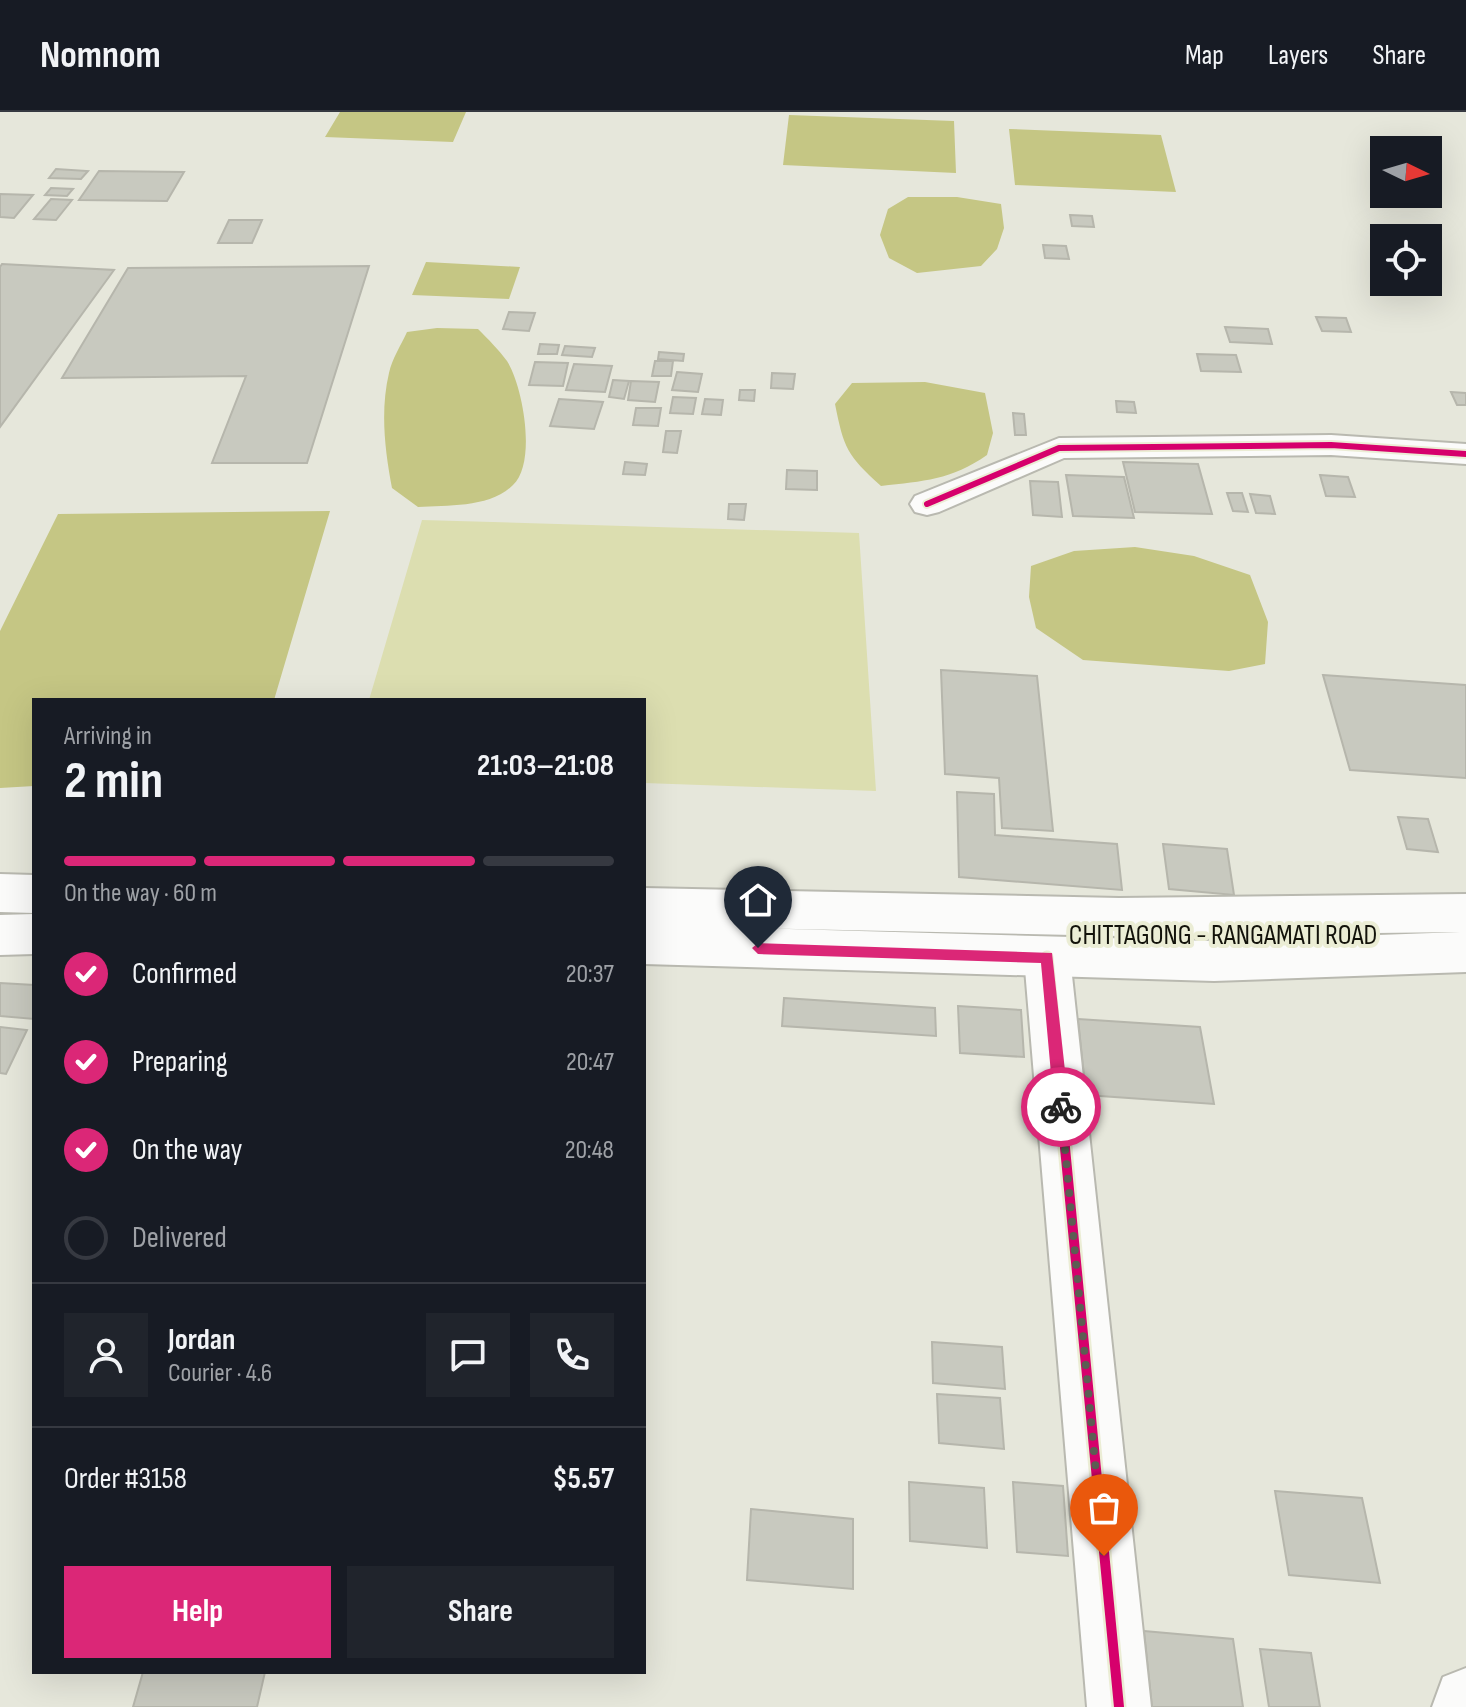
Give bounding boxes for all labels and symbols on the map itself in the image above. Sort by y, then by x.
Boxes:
north arrow [1370,136,1442,208]
pin [724,866,792,948]
street label: CHITTAGONG - RANGAMATI ROAD [1069,919,1377,952]
courier [1021,1067,1101,1147]
pin [1070,1474,1138,1556]

